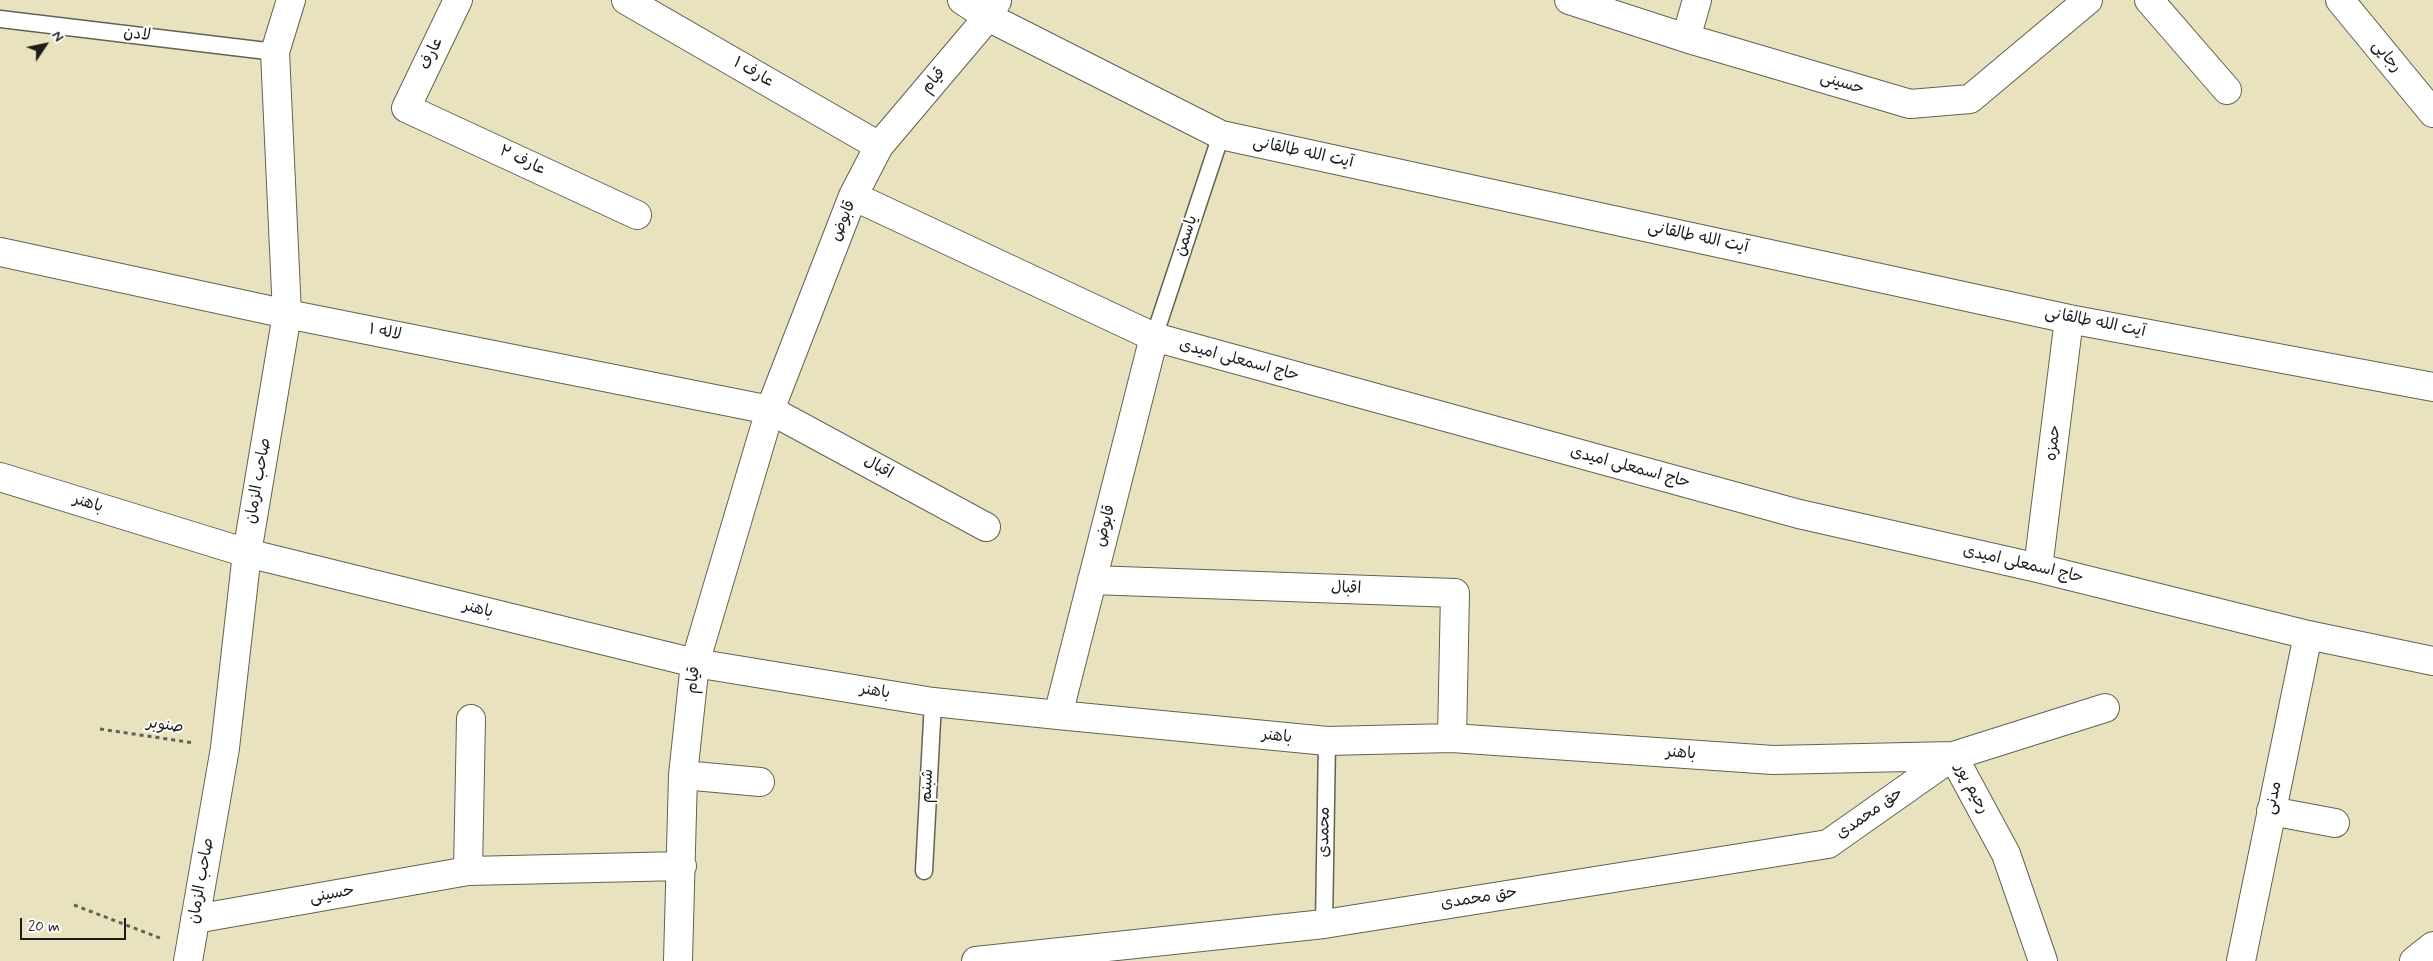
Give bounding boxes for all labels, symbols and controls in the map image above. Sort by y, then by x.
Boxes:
north arrow [20,20,70,70]
street label: لادن [122,24,152,46]
text: N [47,28,68,46]
street label: عارف [416,35,448,73]
street label: رجایی [2367,37,2405,77]
street label: عارف ۱ [729,54,777,92]
street label: قیام [918,64,950,98]
street label: حسینی [1818,69,1866,99]
street label: آیت الله طالقانی [1251,133,1355,173]
street label: عارف ۲ [496,142,548,180]
street label: قابوض [827,198,861,244]
street label: یاسمن [1171,213,1203,259]
street label: آیت الله طالقانی [1646,218,1750,258]
street label: آیت الله طالقانی [2043,304,2147,342]
street label: لاله ۱ [367,320,403,346]
street label: حاج اسمعلی امیدی [1177,336,1301,386]
street label: حمزه [2042,424,2066,462]
street label: صاحب الزمان [242,437,276,525]
street label: حاج اسمعلی امیدی [1568,443,1692,493]
street label: اقبال [860,452,896,484]
street label: باهنر [71,490,105,518]
street label: قابوض [1092,503,1120,549]
street label: حاج اسمعلی امیدی [1961,542,2085,588]
street label: اقبال [1330,579,1362,599]
street label: باهنر [461,597,495,623]
street label: قیام [683,665,705,695]
street label: باهنر [859,680,891,704]
street label: صنوبر [145,714,185,738]
street label: باهنر [1261,726,1293,748]
street label: باهنر [1665,743,1697,765]
street label: رحیم پور [1950,760,1992,818]
street label: شبنم [918,768,938,804]
street label: مدنی [2261,780,2287,816]
street label: حق محمدی [1833,784,1907,844]
street label: محمدی [1315,806,1335,858]
street label: صاحب الزمان [185,837,219,925]
street label: حسینی [308,882,356,908]
street label: حق محمدی [1439,883,1519,915]
scale bar [22,908,129,940]
text: 20 m [28,917,60,937]

